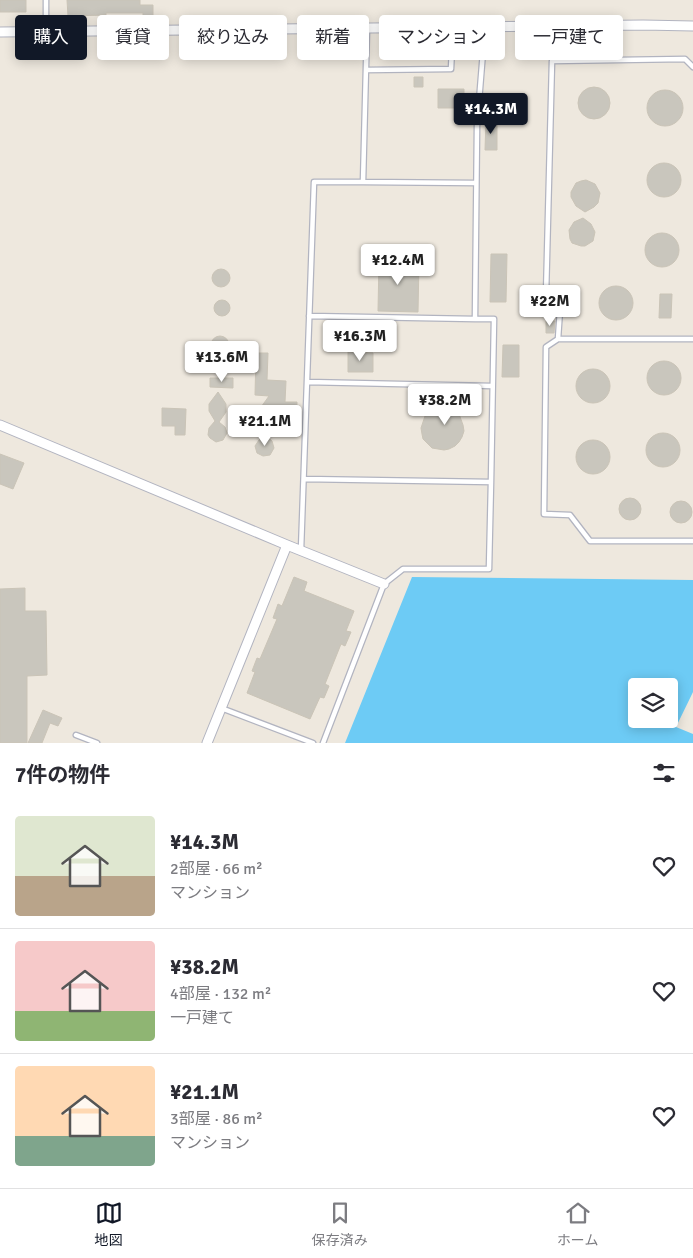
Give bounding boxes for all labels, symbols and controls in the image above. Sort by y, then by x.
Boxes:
chip: 購入 [15,15,87,60]
chip: 賃貸 [97,15,169,60]
chip: 絞り込み [179,15,287,60]
chip: 新着 [297,15,369,60]
chip: マンション [379,15,505,60]
chip: 一戸建て [515,15,623,60]
pin: ¥14.3M [450,92,532,135]
text: ¥14.3M [465,99,517,119]
pin: ¥12.4M [357,244,439,286]
text: ¥12.4M [372,250,424,270]
pin: ¥22M [520,284,580,327]
text: ¥22M [530,291,570,311]
pin: ¥16.3M [319,320,401,362]
text: ¥16.3M [334,326,386,346]
pin: ¥13.6M [181,340,263,383]
text: ¥13.6M [196,347,248,367]
pin: ¥38.2M [404,384,486,426]
text: ¥38.2M [419,390,471,410]
pin: ¥21.1M [224,404,306,447]
text: ¥21.1M [239,411,291,431]
map controls [628,678,678,728]
button: layers [628,678,678,728]
icon: filters [650,759,678,787]
text: 7件の物件 [15,762,110,788]
text: ¥14.3M [170,829,239,855]
icon: home [55,836,115,896]
icon: heart [650,852,678,880]
text: 2部屋 · 66 m² [170,859,263,879]
text: マンション [170,883,250,903]
text: ¥38.2M [170,954,239,980]
icon: home [55,961,115,1021]
icon: heart [650,977,678,1005]
text: 4部屋 · 132 m² [170,984,271,1004]
text: 一戸建て [170,1008,234,1028]
text: ¥21.1M [170,1079,239,1105]
icon: home [55,1086,115,1146]
icon: heart [650,1102,678,1130]
text: 3部屋 · 86 m² [170,1109,263,1129]
text: マンション [170,1133,250,1153]
tab: 地図 [95,1199,123,1249]
tab: 保存済み [312,1199,368,1249]
tab: ホーム [557,1199,598,1249]

